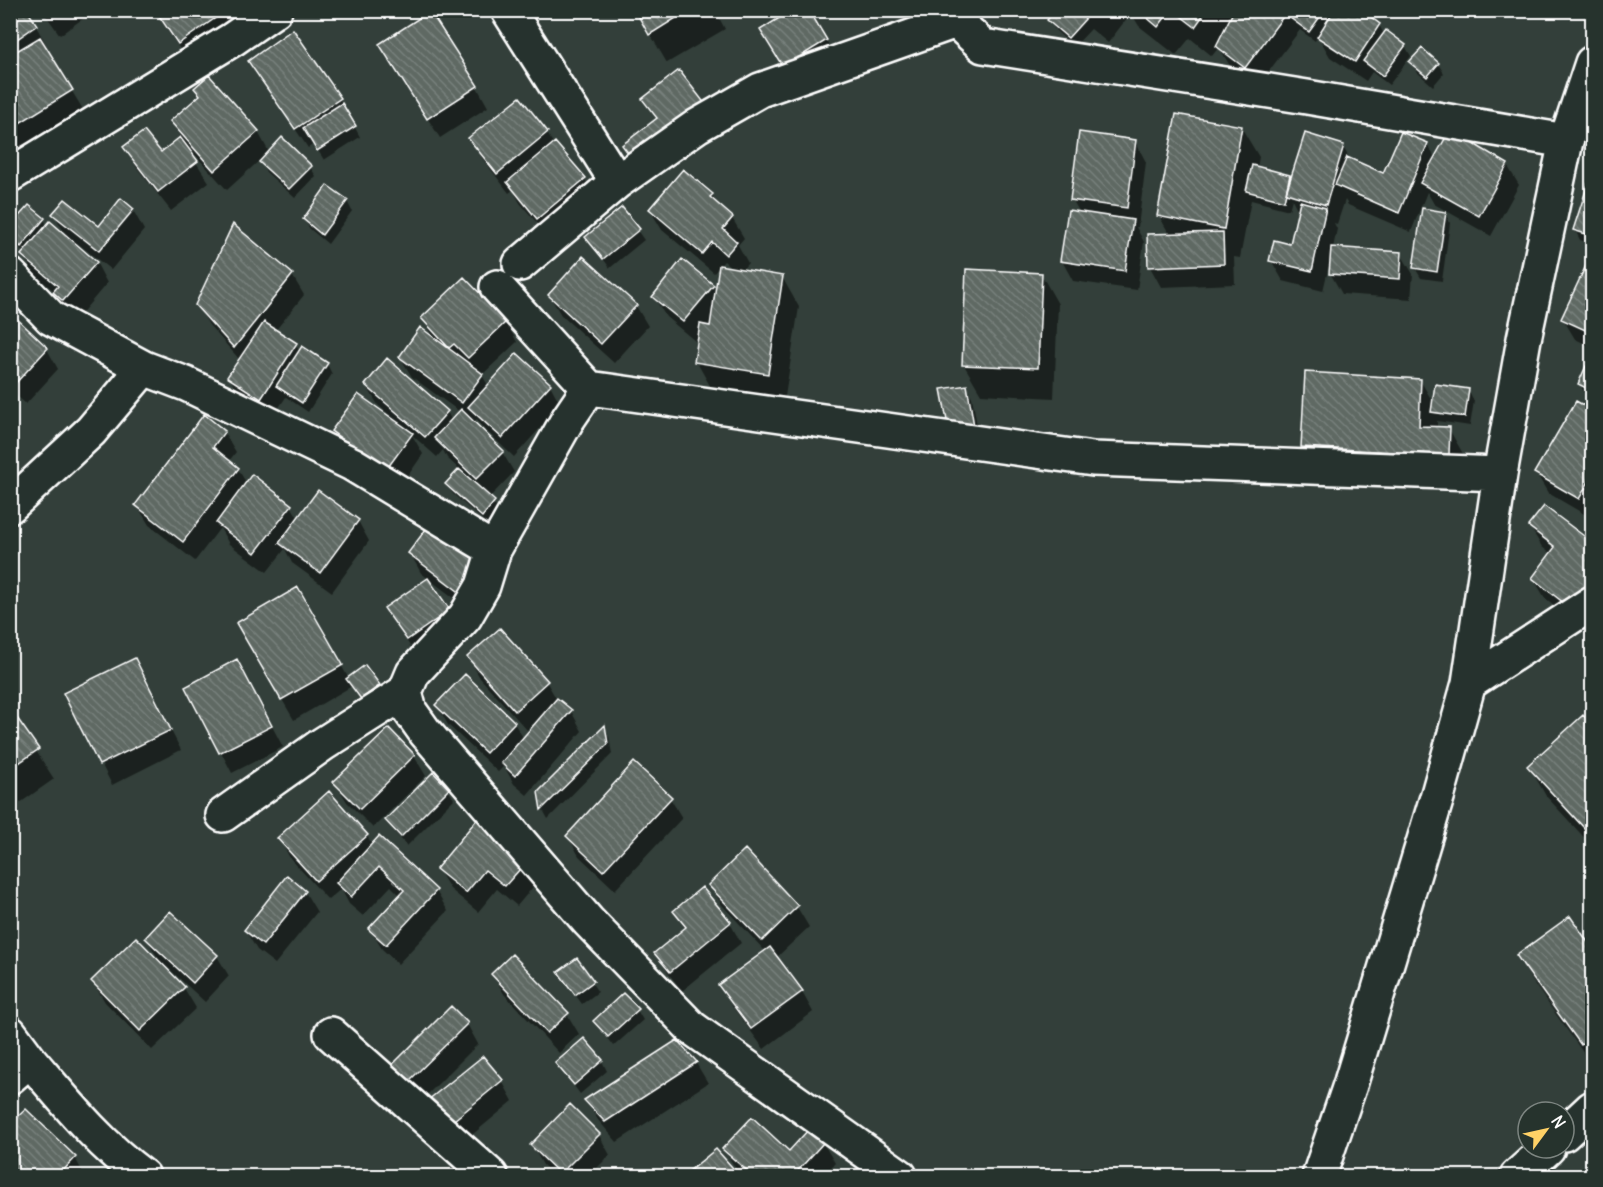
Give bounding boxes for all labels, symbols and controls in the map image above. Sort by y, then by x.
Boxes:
north arrow [1516,1100,1576,1160]
text: N [1547,1112,1570,1132]

